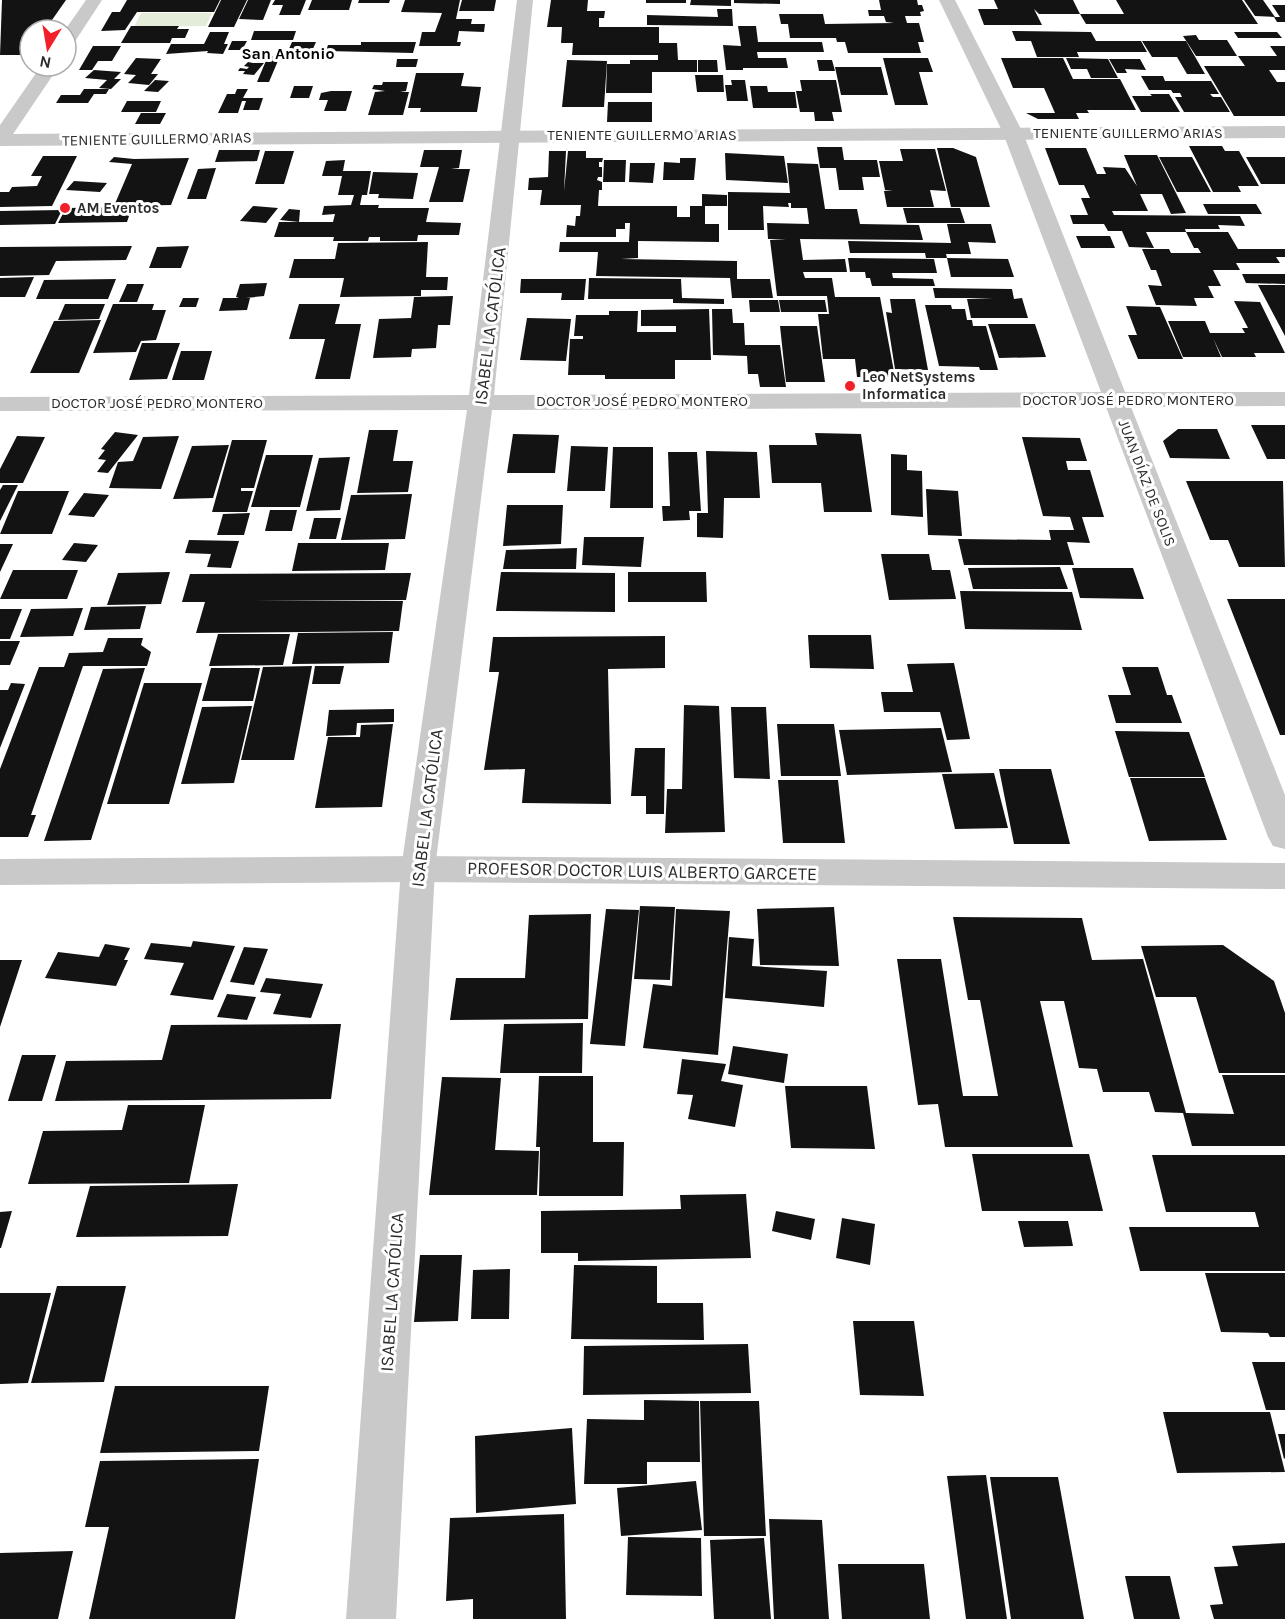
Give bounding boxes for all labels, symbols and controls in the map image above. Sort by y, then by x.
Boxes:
north arrow [18,18,78,78]
district label: San Antonio [241,44,335,63]
text: N [38,52,53,73]
street label: TENIENTE GUILLERMO ARIAS [1033,124,1223,142]
street label: TENIENTE GUILLERMO ARIAS [547,126,737,144]
street label: TENIENTE GUILLERMO ARIAS [62,128,252,150]
place label: AM Eventos [77,199,160,217]
marker: AM Eventos [58,201,72,215]
street label: ISABEL LA CATÓLICA [468,245,511,406]
place label: Leo NetSystems Informatica [862,368,975,403]
marker: Leo NetSystems Informatica [843,379,857,393]
street label: DOCTOR JOSÉ PEDRO MONTERO [1022,391,1234,409]
street label: DOCTOR JOSÉ PEDRO MONTERO [536,392,748,410]
street label: DOCTOR JOSÉ PEDRO MONTERO [51,394,263,412]
street label: JUAN DÍAZ DE SOLIS [1115,417,1179,549]
street label: ISABEL LA CATÓLICA [405,727,448,888]
street label: PROFESOR DOCTOR LUIS ALBERTO GARCETE [467,857,817,885]
street label: ISABEL LA CATÓLICA [374,1212,409,1372]

